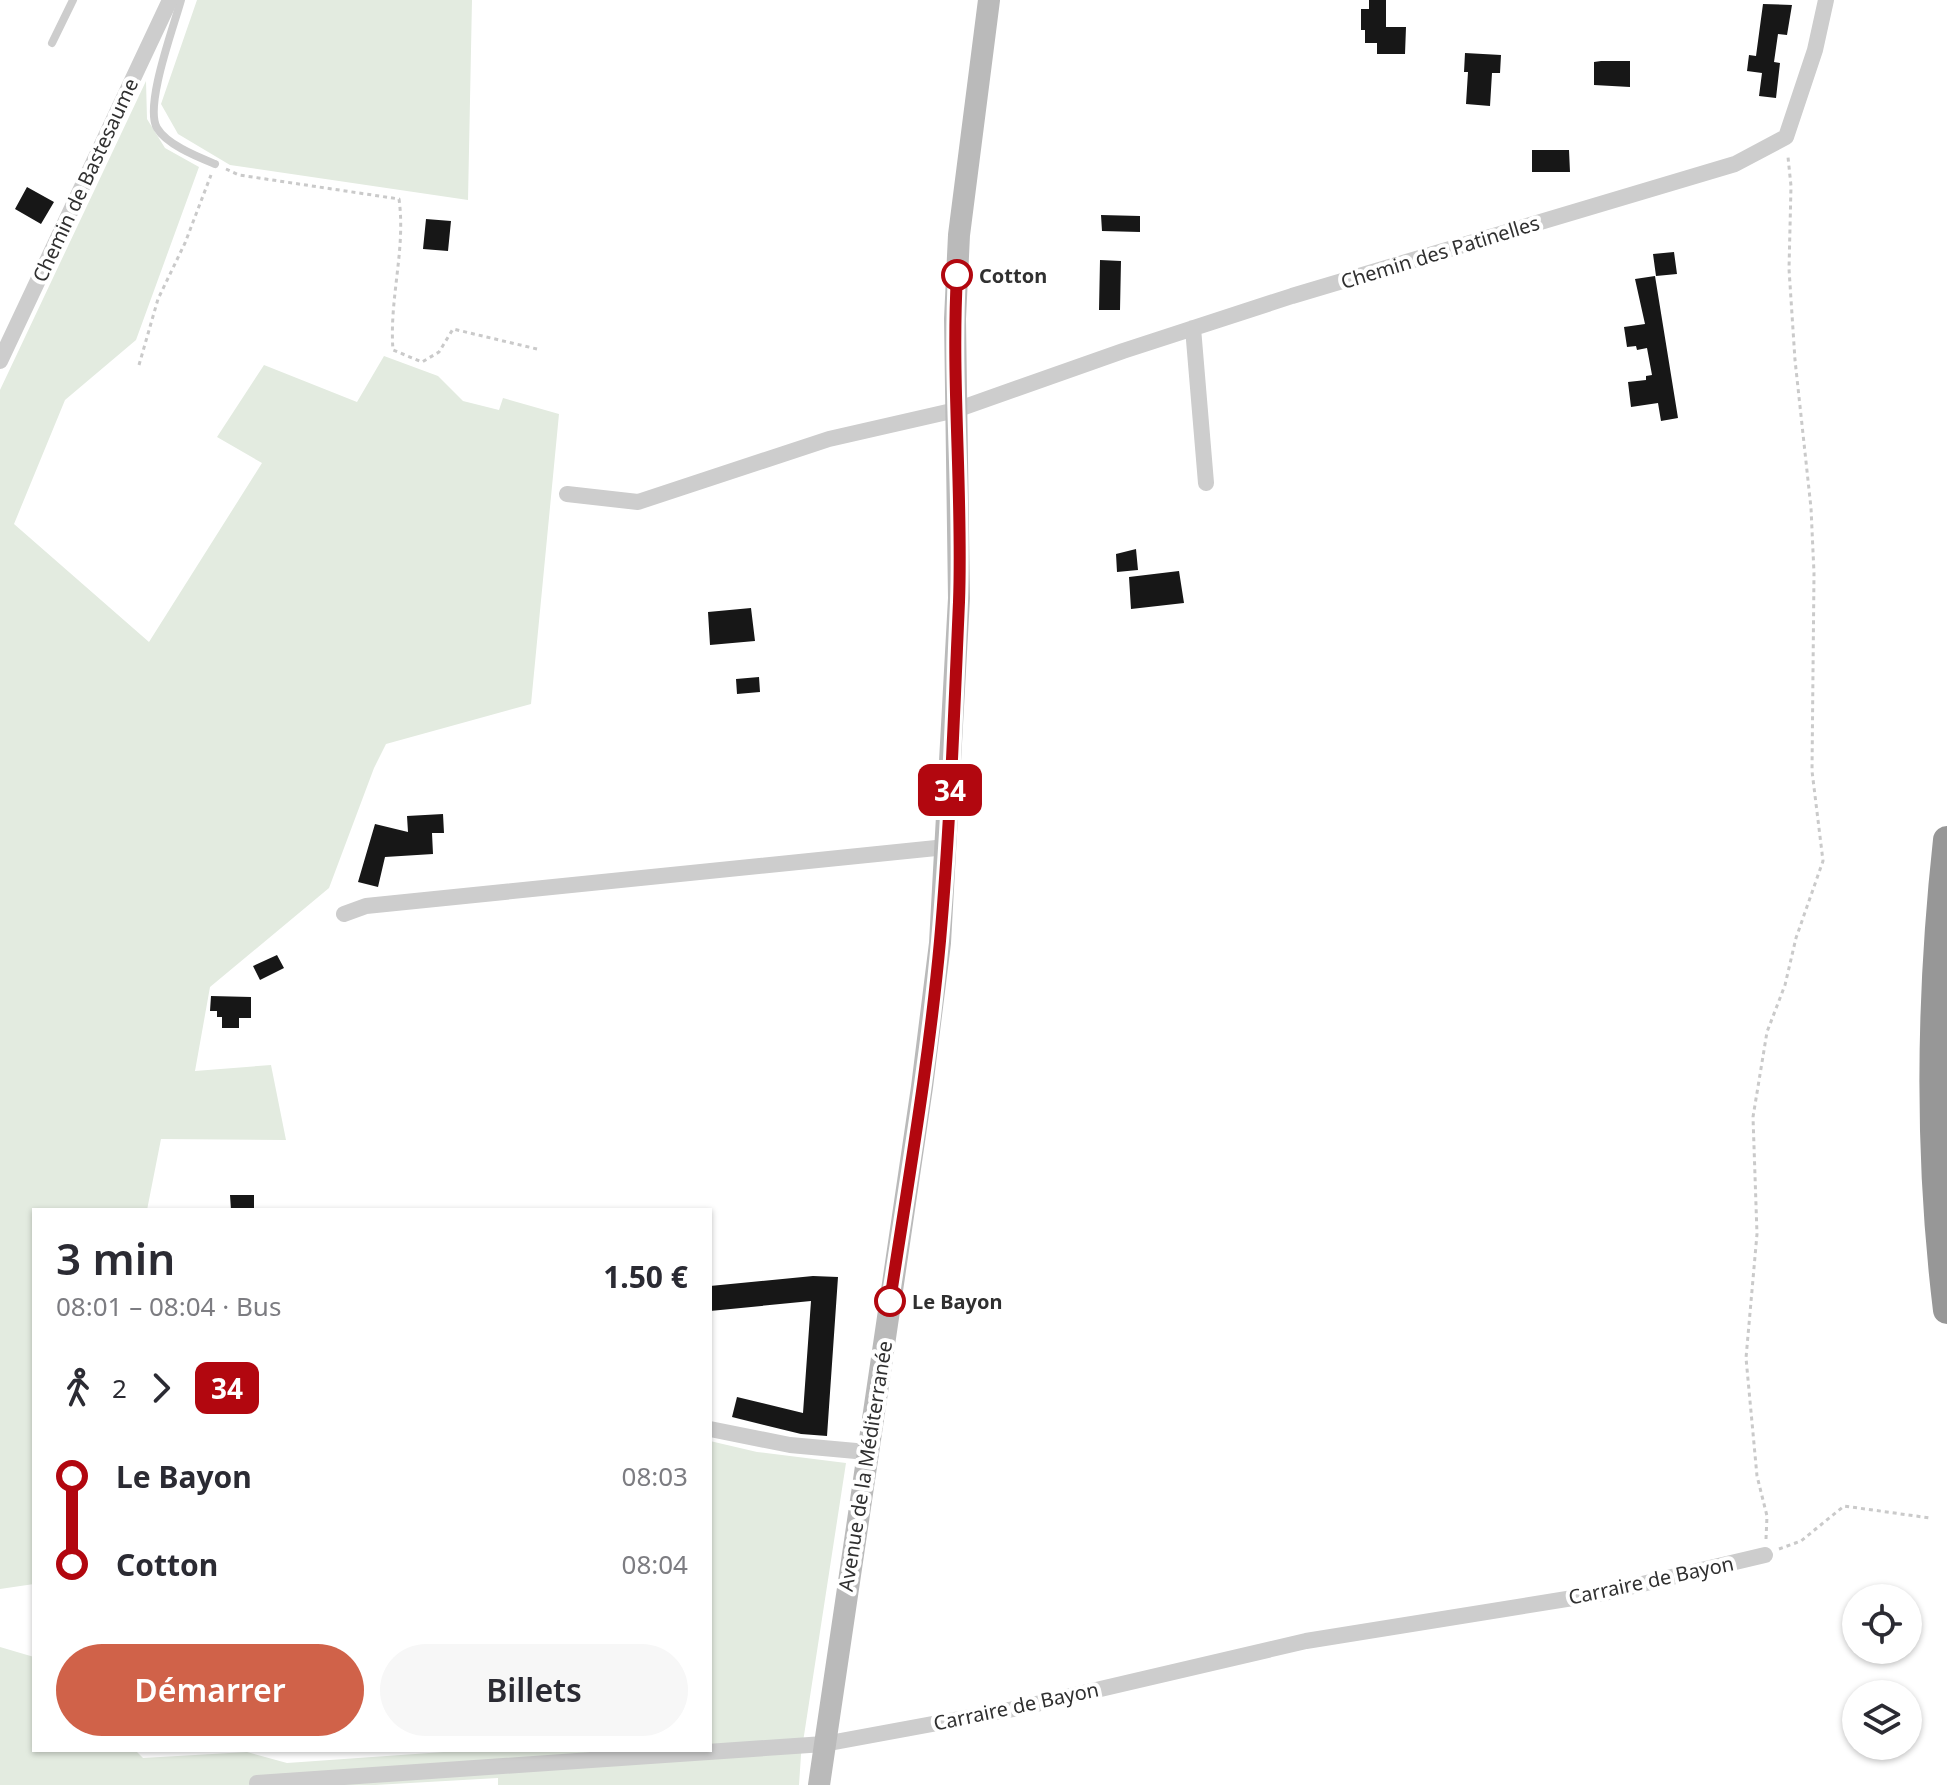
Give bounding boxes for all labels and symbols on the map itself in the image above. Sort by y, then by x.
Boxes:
street label: Chemin de Bastesaume [26,74,144,286]
street label: Chemin des Patinelles [1337,209,1543,295]
marker: Cotton [942,260,972,290]
place label: Cotton [979,262,1047,289]
line badge: 34 [914,764,986,816]
marker: Le Bayon [875,1286,905,1316]
place label: Le Bayon [912,1288,1003,1315]
street label: Avenue de la Méditerranée [832,1339,898,1593]
street label: Carraire de Bayon [1566,1549,1736,1611]
street label: Carraire de Bayon [931,1675,1101,1737]

